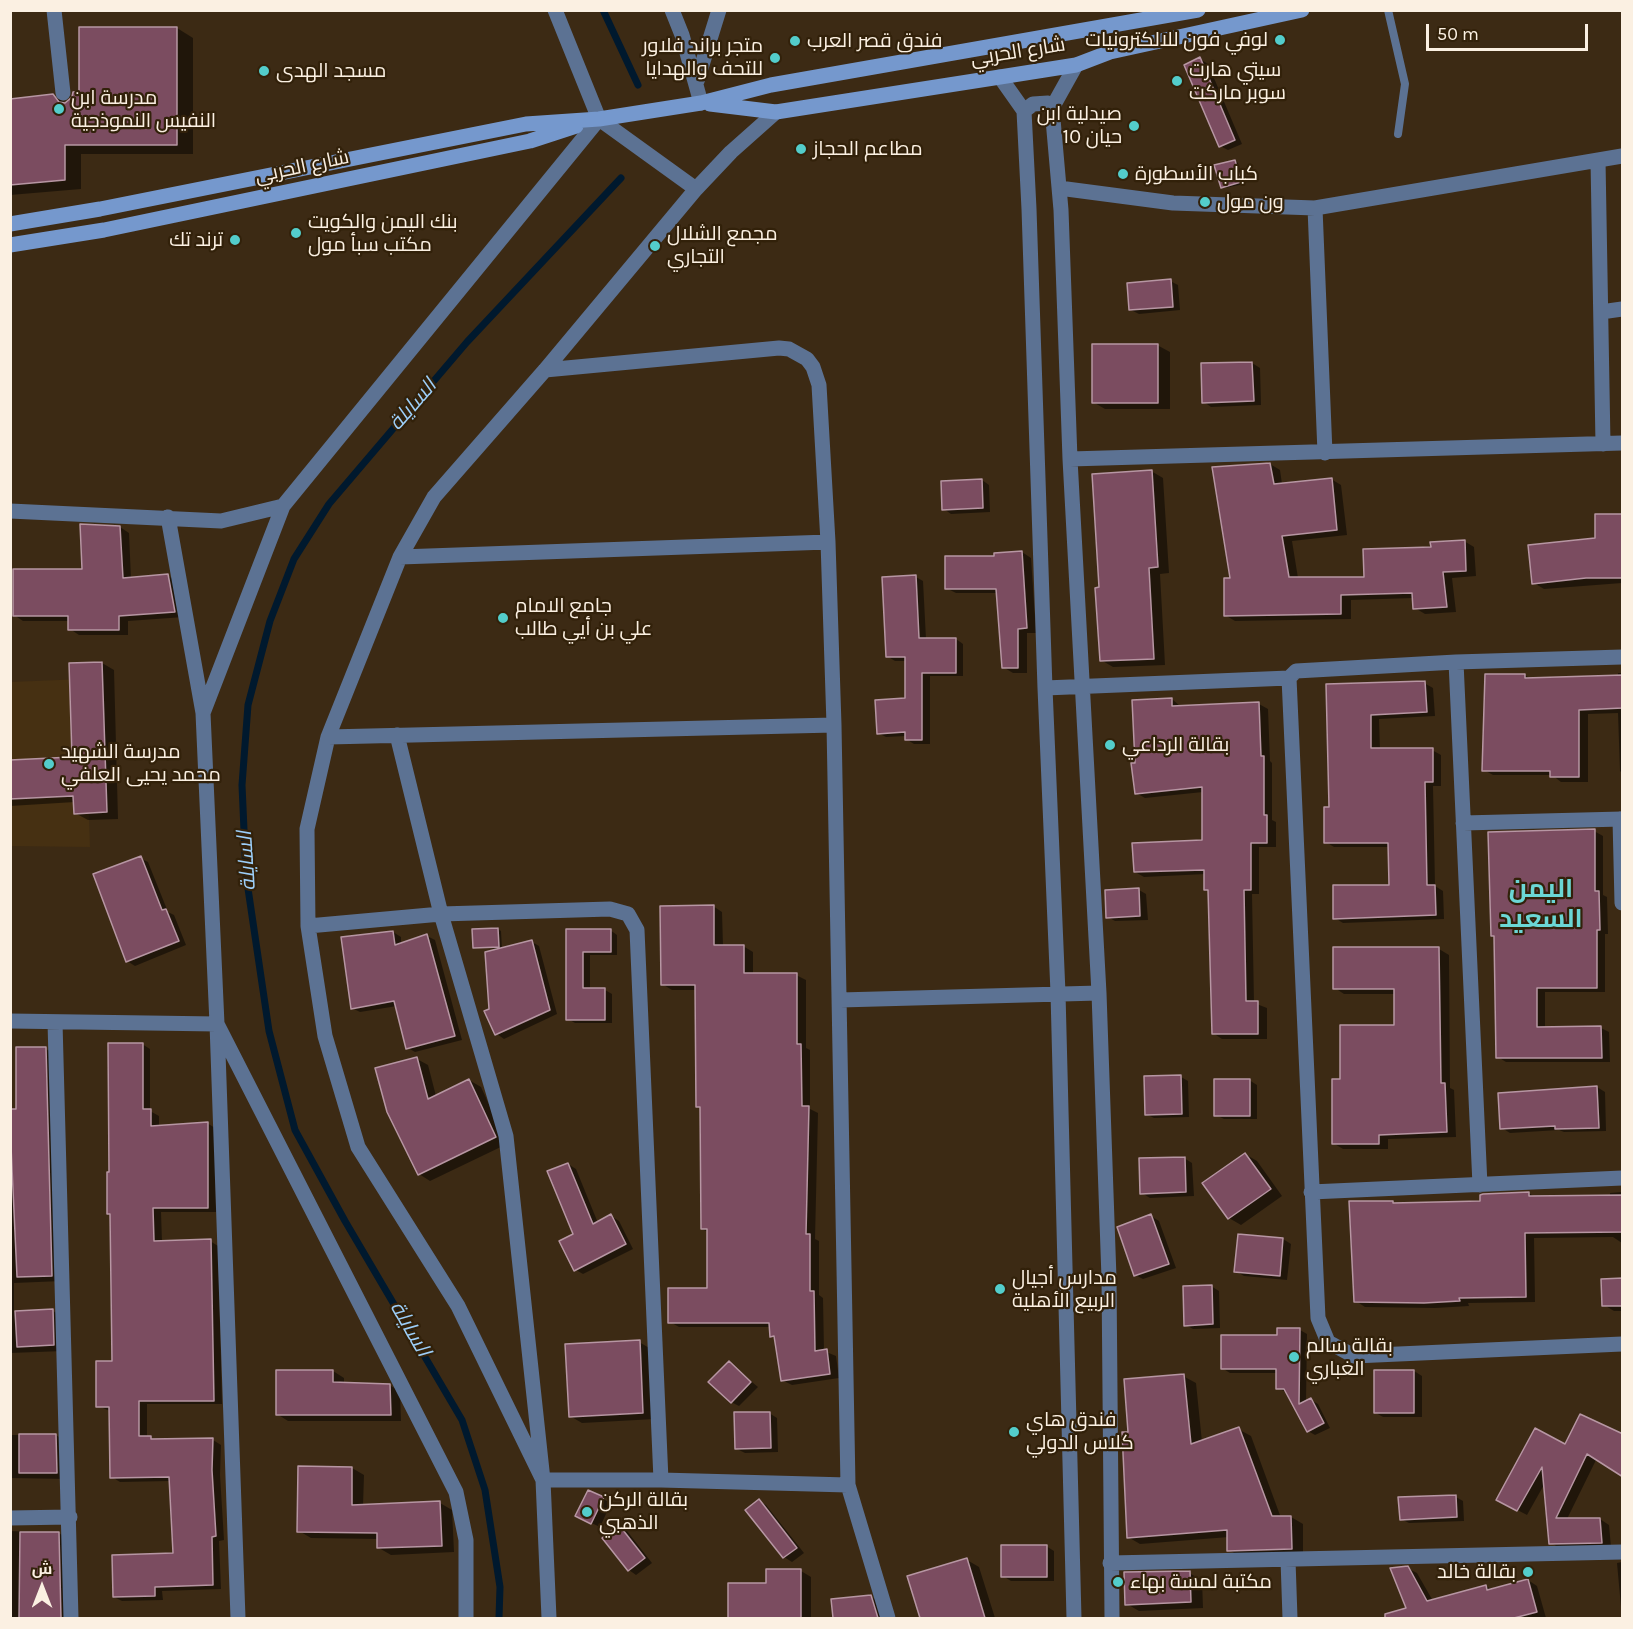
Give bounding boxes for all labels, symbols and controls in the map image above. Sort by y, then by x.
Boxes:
scale bar [1429,12,1591,50]
text: 50 m [1437,23,1479,45]
place label: لوفي فون للالكترونيات [1085,28,1268,52]
place label: فندق قصر العرب [807,29,942,53]
street label: شارع الحربي [969,33,1067,71]
marker: لوفي فون للالكترونيات [1273,33,1287,47]
place label: متجر براند فلاور للتحف والهدايا [642,34,763,81]
marker: فندق قصر العرب [788,34,802,48]
marker: متجر براند فلاور للتحف والهدايا [768,51,782,65]
place label: سيتي هارت سوبر ماركت [1189,58,1286,105]
place label: مسجد الهدى [276,59,386,83]
marker: مسجد الهدى [257,64,271,78]
marker: سيتي هارت سوبر ماركت [1170,74,1184,88]
place label: مدرسة ابن النفيس النموذجية [71,86,216,133]
marker: مدرسة ابن النفيس النموذجية [52,102,66,116]
place label: صيدلية ابن حيان 10 [1037,102,1122,149]
marker: صيدلية ابن حيان 10 [1127,119,1141,133]
place label: مطاعم الحجاز [813,137,923,161]
marker: مطاعم الحجاز [794,142,808,156]
street label: شارع الحربي [253,145,351,189]
place label: كباب الأسطورة [1135,162,1258,186]
marker: كباب الأسطورة [1116,167,1130,181]
place label: ون مول [1217,190,1284,214]
marker: ون مول [1198,195,1212,209]
place label: بنك اليمن والكويت مكتب سبأ مول [308,210,457,257]
place label: مجمع الشلال التجاري [667,222,778,269]
marker: بنك اليمن والكويت مكتب سبأ مول [289,226,303,240]
place label: ترند تك [169,228,223,252]
marker: ترند تك [228,233,242,247]
marker: مجمع الشلال التجاري [648,239,662,253]
water label: السايلة [384,374,442,436]
place label: جامع الامام علي بن أيي طالب [515,594,652,641]
marker: جامع الامام علي بن أيي طالب [496,611,510,625]
place label: بقالة الرداعي [1122,733,1229,757]
marker: بقالة الرداعي [1103,738,1117,752]
place label: مدرسة الشهيد محمد يحيى العلفي [61,740,221,787]
marker: مدرسة الشهيد محمد يحيى العلفي [42,757,56,771]
water label: السايلة [232,830,262,892]
district label: اليمن السعيد [1499,874,1583,936]
place label: مدارس أجيال الربيع الأهلية [1012,1266,1117,1313]
marker: مدارس أجيال الربيع الأهلية [993,1282,1007,1296]
water label: السايلة [384,1297,436,1361]
place label: بقالة سالم الغباري [1306,1334,1393,1381]
marker: بقالة سالم الغباري [1287,1350,1301,1364]
place label: فندق هاي كلاس الدولي [1026,1408,1134,1455]
marker: فندق هاي كلاس الدولي [1007,1425,1021,1439]
place label: بقالة الركن الذهبي [599,1488,688,1535]
marker: بقالة الركن الذهبي [580,1505,594,1519]
north arrow [12,1557,72,1617]
text: ش [32,1559,52,1578]
place label: بقالة خالد [1437,1560,1516,1584]
marker: بقالة خالد [1521,1565,1535,1579]
place label: مكتبة لمسة بهاء [1130,1570,1272,1594]
marker: مكتبة لمسة بهاء [1111,1575,1125,1589]

